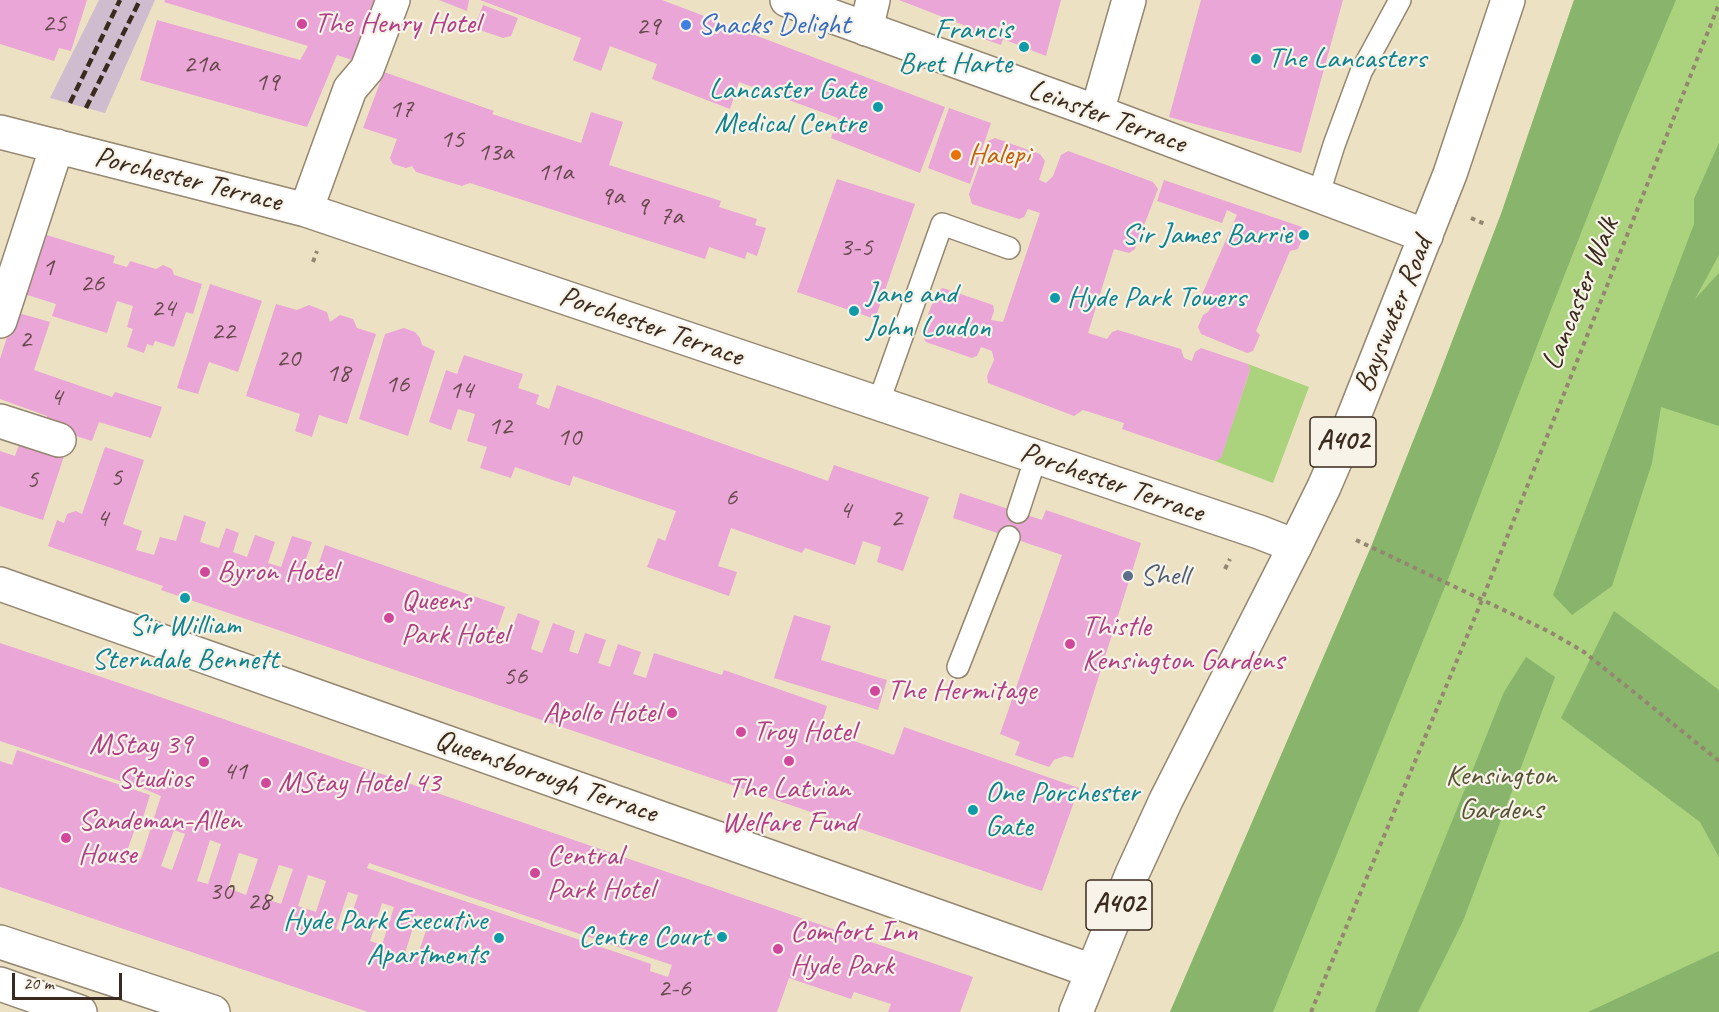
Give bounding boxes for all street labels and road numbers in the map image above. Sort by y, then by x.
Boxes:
street label: Leinster Terrace [1023,72,1191,162]
street label: Porchester Terrace [91,139,285,221]
street label: Lancaster Walk [1534,213,1628,375]
street label: Bayswater Road [1347,232,1441,398]
street label: Porchester Terrace [555,279,747,375]
road number: A402 [1310,417,1376,467]
street label: Porchester Terrace [1016,435,1208,531]
street label: Queensborough Terrace [430,722,662,832]
road number: A402 [1086,880,1152,930]

